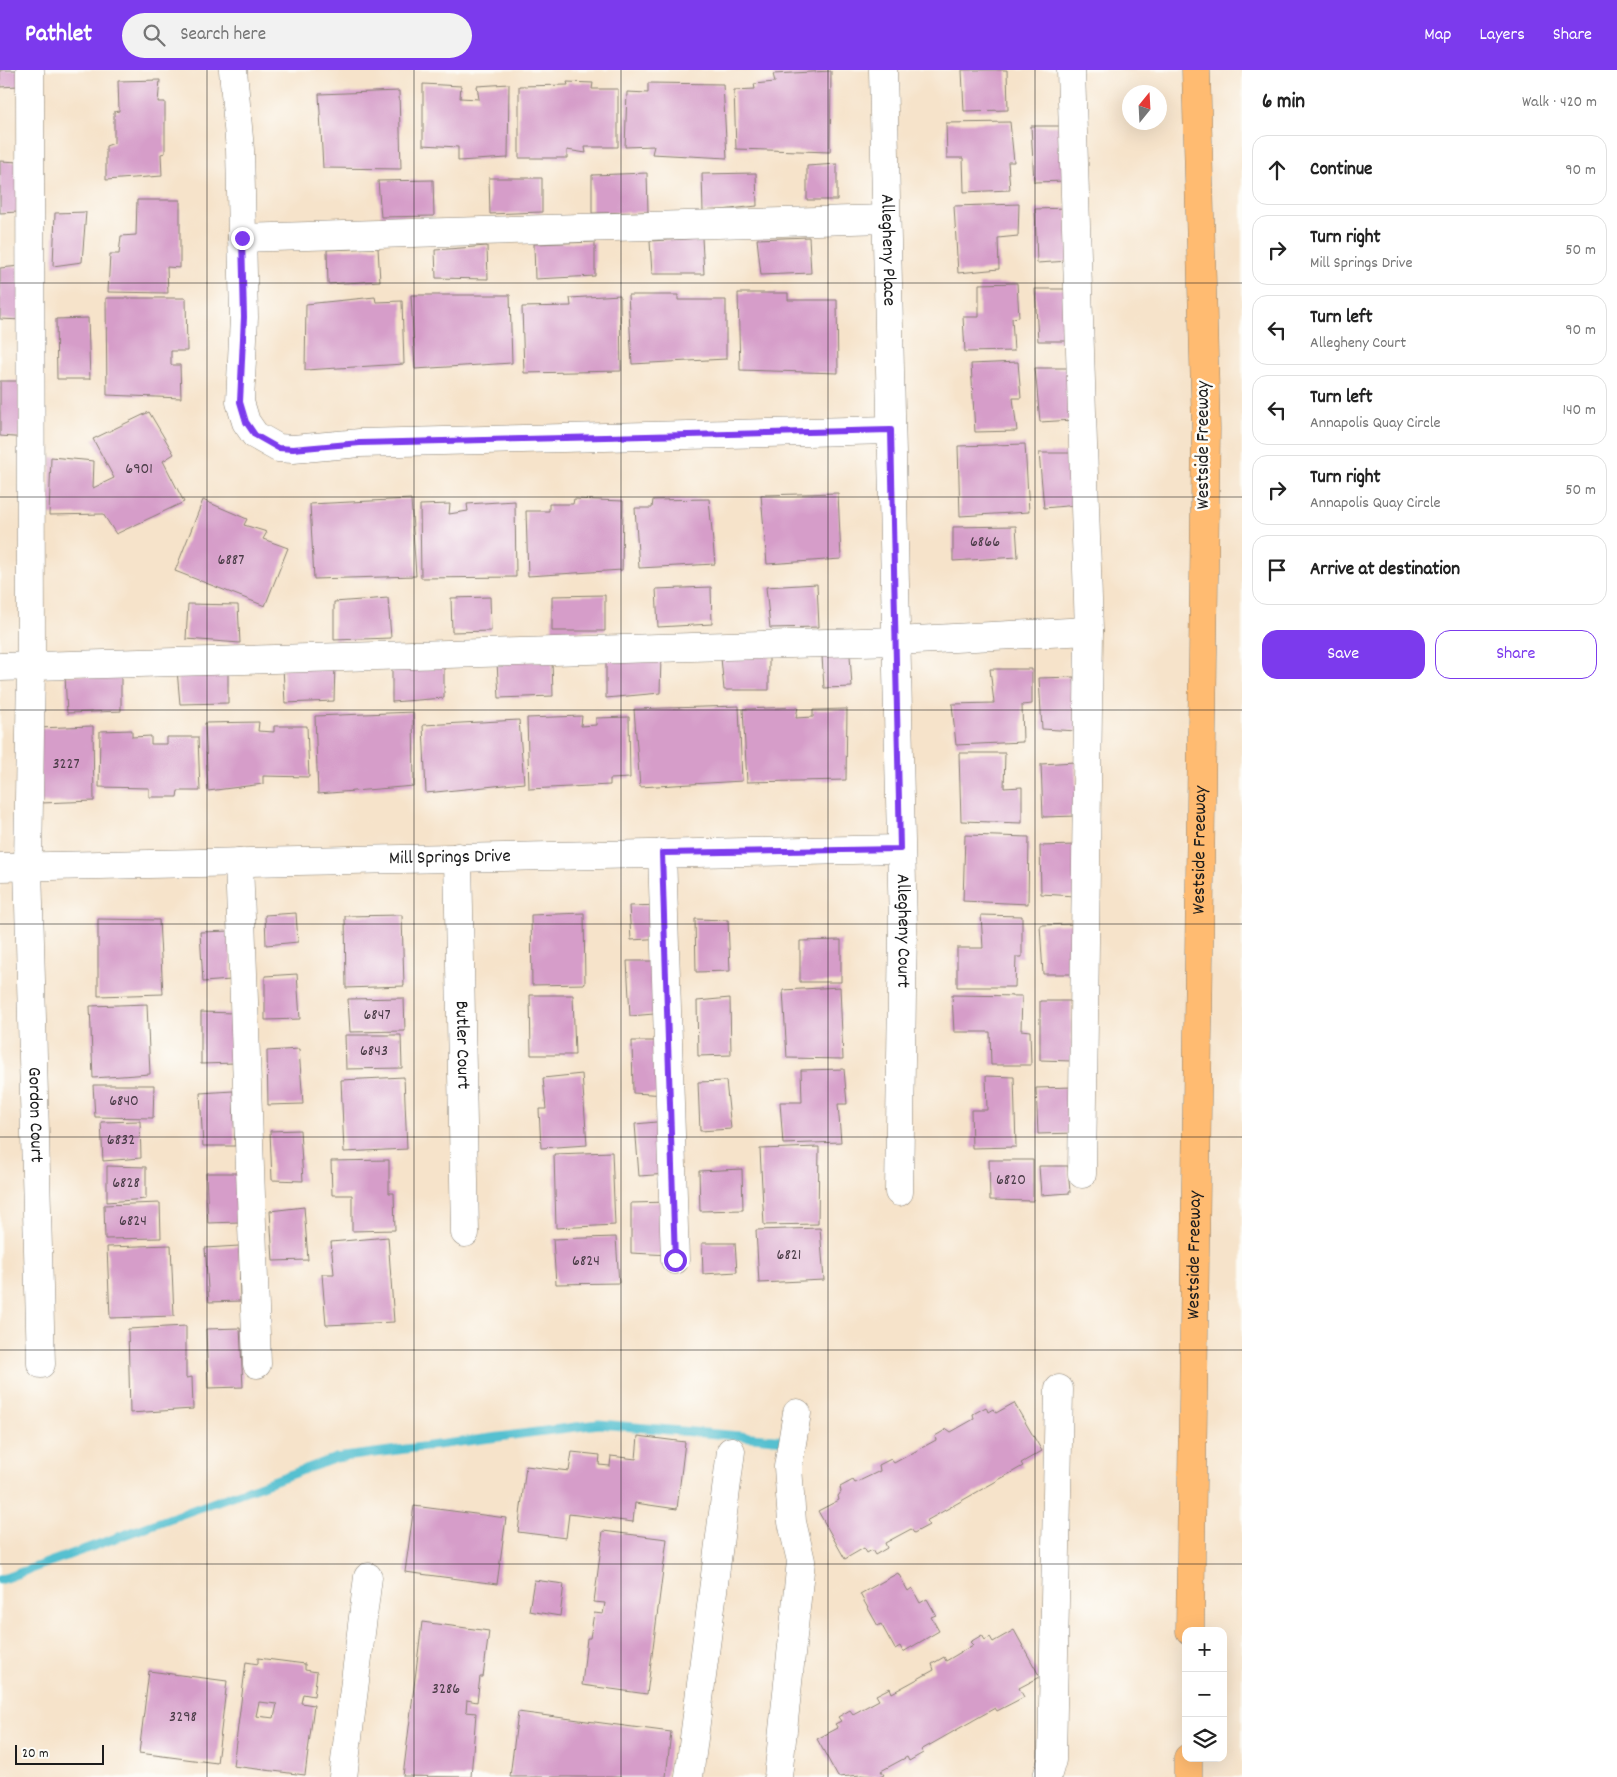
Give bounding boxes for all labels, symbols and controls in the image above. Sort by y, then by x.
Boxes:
search box [122,13,472,58]
text: Pathlet [25,18,92,52]
icon: search [140,21,168,49]
text: Search here [180,22,266,49]
text: Map [1424,23,1451,48]
text: Layers [1479,23,1525,48]
text: Share [1553,23,1592,48]
north arrow [1122,85,1167,130]
text: 6 min [1262,88,1305,118]
text: Walk · 420 m [1522,91,1597,114]
icon: ahead [1263,156,1291,184]
text: Continue [1310,157,1372,184]
text: 90 m [1565,159,1596,182]
street label: Allegheny Place [872,194,902,306]
text: Turn right [1310,225,1381,252]
route end [231,227,254,250]
icon: right [1263,236,1291,264]
text: 50 m [1565,239,1596,262]
text: Mill Springs Drive [1310,252,1413,275]
text: Turn left [1310,305,1373,332]
icon: left [1263,316,1291,344]
text: 90 m [1565,319,1596,342]
text: Allegheny Court [1310,332,1406,355]
street label: Westside Freeway [1191,380,1218,509]
text: Turn left [1310,385,1373,412]
icon: left [1263,396,1291,424]
text: 140 m [1562,399,1596,422]
text: Annapolis Quay Circle [1310,412,1441,435]
house number: 6901 [125,458,153,481]
text: Turn right [1310,465,1381,492]
icon: right [1263,476,1291,504]
text: 50 m [1565,479,1596,502]
text: Annapolis Quay Circle [1310,492,1441,515]
house number: 6866 [970,531,1000,554]
house number: 6887 [218,549,244,572]
icon: arrive [1263,556,1291,584]
text: Arrive at destination [1310,557,1460,584]
button: Save [1262,630,1425,679]
button: Share [1435,630,1597,679]
house number: 3227 [52,753,80,776]
street label: Westside Freeway [1186,785,1215,915]
street label: Mill Springs Drive [389,843,511,873]
street label: Allegheny Court [888,873,917,988]
street label: Butler Court [447,1000,476,1090]
house number: 6847 [363,1004,391,1027]
house number: 6843 [360,1040,388,1063]
street label: Gordon Court [20,1067,49,1163]
house number: 6840 [109,1090,139,1113]
house number: 6832 [107,1129,135,1152]
house number: 6820 [996,1169,1026,1192]
house number: 6828 [112,1172,140,1195]
street label: Westside Freeway [1181,1190,1209,1320]
house number: 6824 [119,1210,147,1233]
house number: 6821 [777,1244,801,1267]
route start [664,1249,687,1272]
house number: 6824 [572,1250,600,1273]
map controls [1182,1627,1227,1762]
button: + [1182,1627,1227,1672]
button: − [1182,1672,1227,1717]
house number: 3286 [432,1678,460,1701]
house number: 3298 [169,1706,197,1729]
button: layers [1182,1717,1227,1762]
scale bar [15,1742,104,1765]
text: 20 m [22,1744,49,1764]

